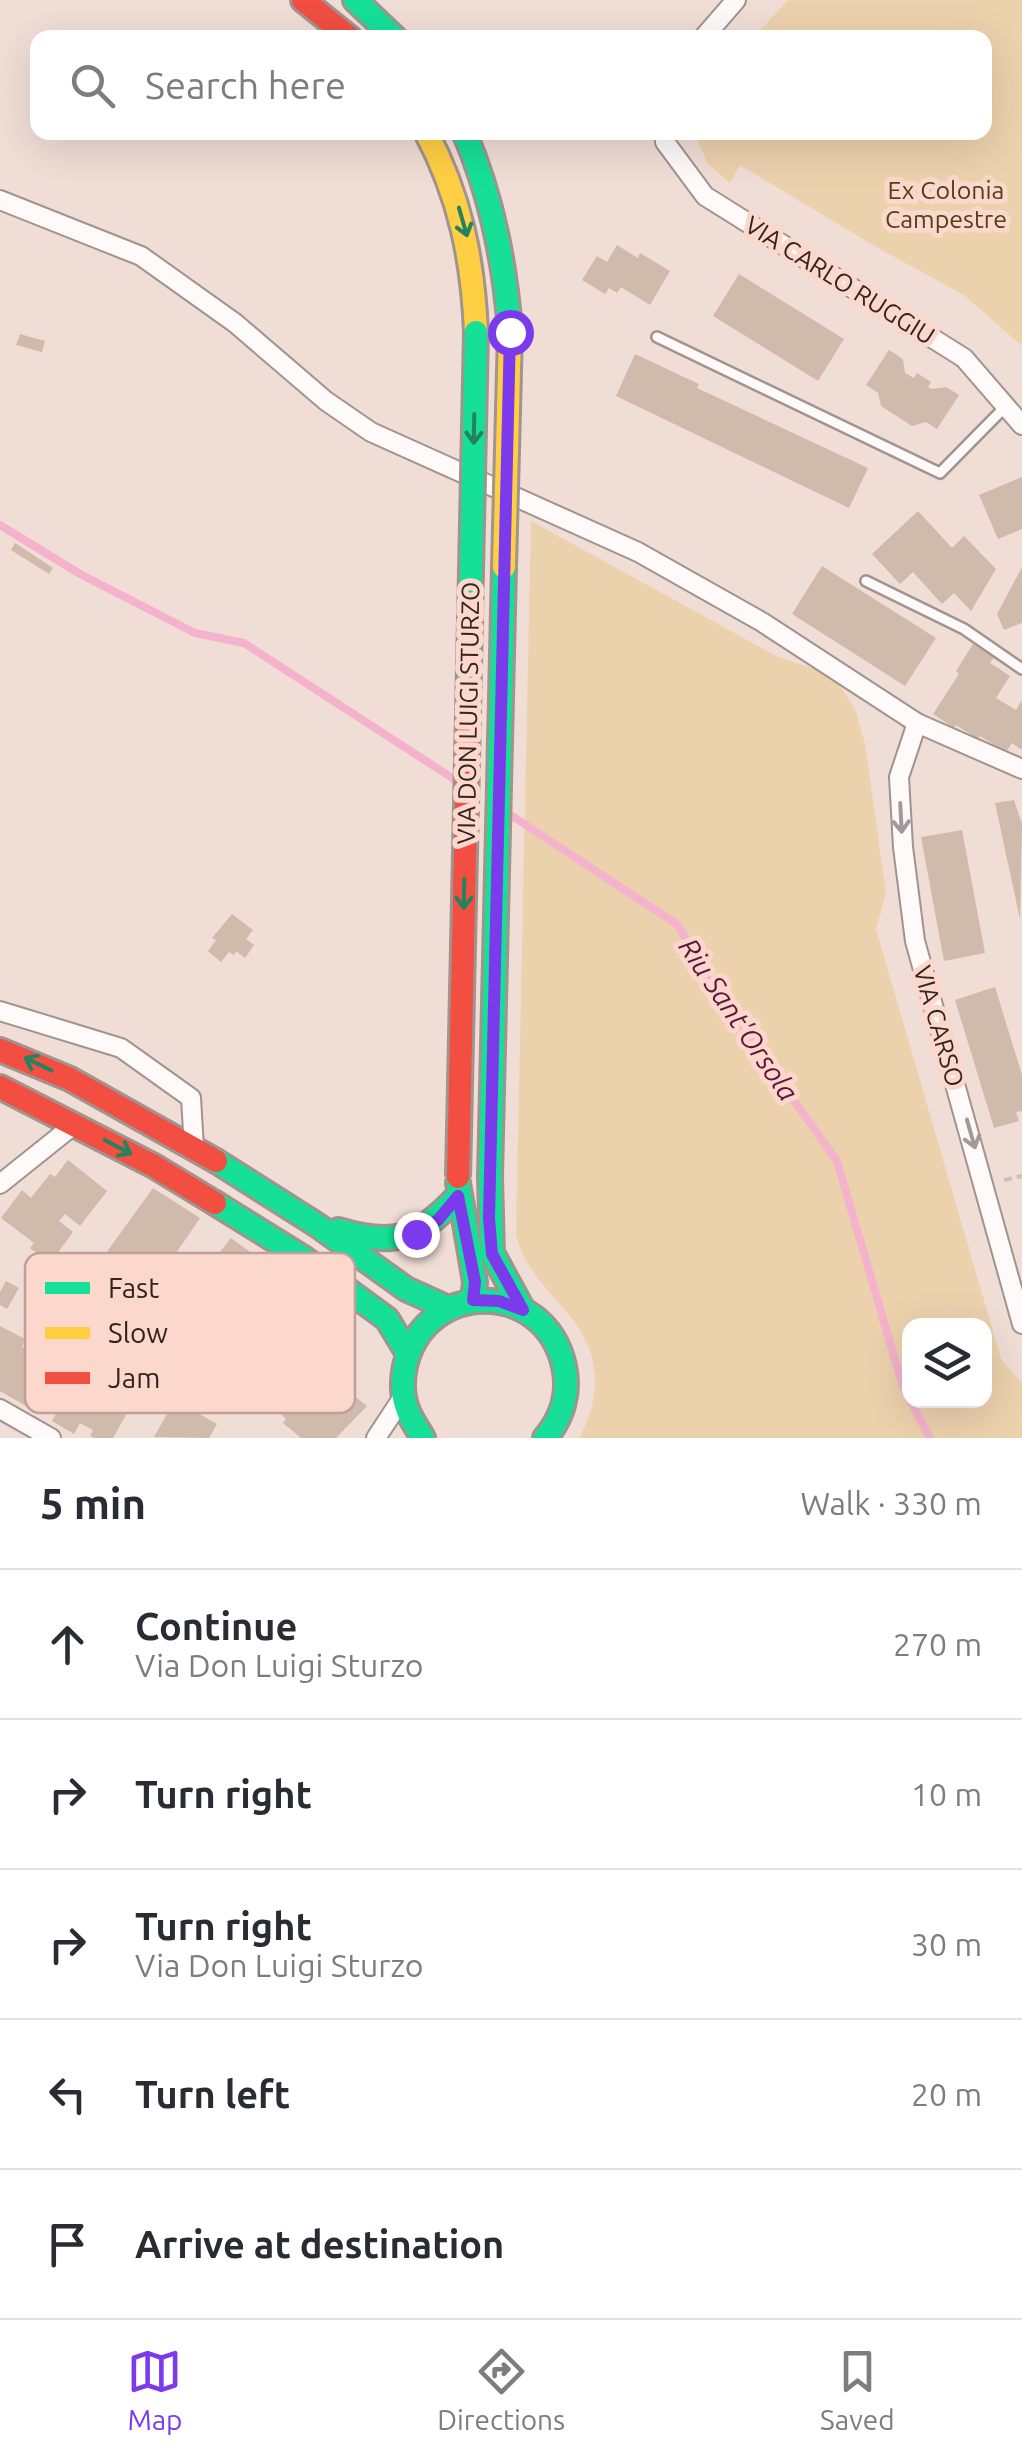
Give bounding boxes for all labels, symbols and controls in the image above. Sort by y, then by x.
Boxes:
search box [30,30,992,140]
icon: search [65,58,120,113]
text: Search here [145,64,346,106]
park label: Ex Colonia Campestre [885,176,1007,233]
one-way arrow [455,206,474,237]
street label: VIA CARLO RUGGIU [740,210,940,350]
route start [488,310,534,356]
one-way arrow [464,413,483,445]
street label: VIA DON LUIGI STURZO [452,581,484,845]
one-way arrow [892,801,911,833]
one-way arrow [454,878,474,910]
water label: Riu Sant'Orsola [673,932,805,1106]
street label: VIA CARSO [908,962,970,1090]
one-way arrow [23,1053,53,1072]
one-way arrow [962,1118,981,1149]
one-way arrow [103,1138,133,1157]
route end [394,1212,440,1258]
legend [25,1253,355,1413]
text: Fast [108,1272,159,1303]
text: Slow [108,1317,168,1348]
map controls [902,1318,992,1408]
button: layers [902,1318,992,1408]
text: Jam [108,1362,160,1393]
text: 5 min [40,1480,146,1527]
text: Walk · 330 m [800,1485,982,1521]
text: Continue [135,1605,297,1647]
icon: ahead [40,1617,95,1672]
text: 270 m [893,1626,982,1662]
text: Via Don Luigi Sturzo [135,1647,424,1683]
icon: right [40,1767,95,1822]
text: Turn right [135,1773,312,1815]
text: 10 m [911,1776,982,1812]
text: Turn right [135,1905,312,1947]
icon: right [40,1917,95,1972]
text: 30 m [911,1926,982,1962]
text: Via Don Luigi Sturzo [135,1947,424,1983]
icon: left [40,2067,95,2122]
text: Turn left [135,2073,290,2115]
text: 20 m [911,2076,982,2112]
icon: arrive [40,2217,95,2272]
text: Arrive at destination [135,2223,504,2265]
tab: Map [127,2344,183,2435]
tab: Directions [437,2344,565,2435]
tab: Saved [820,2344,895,2435]

